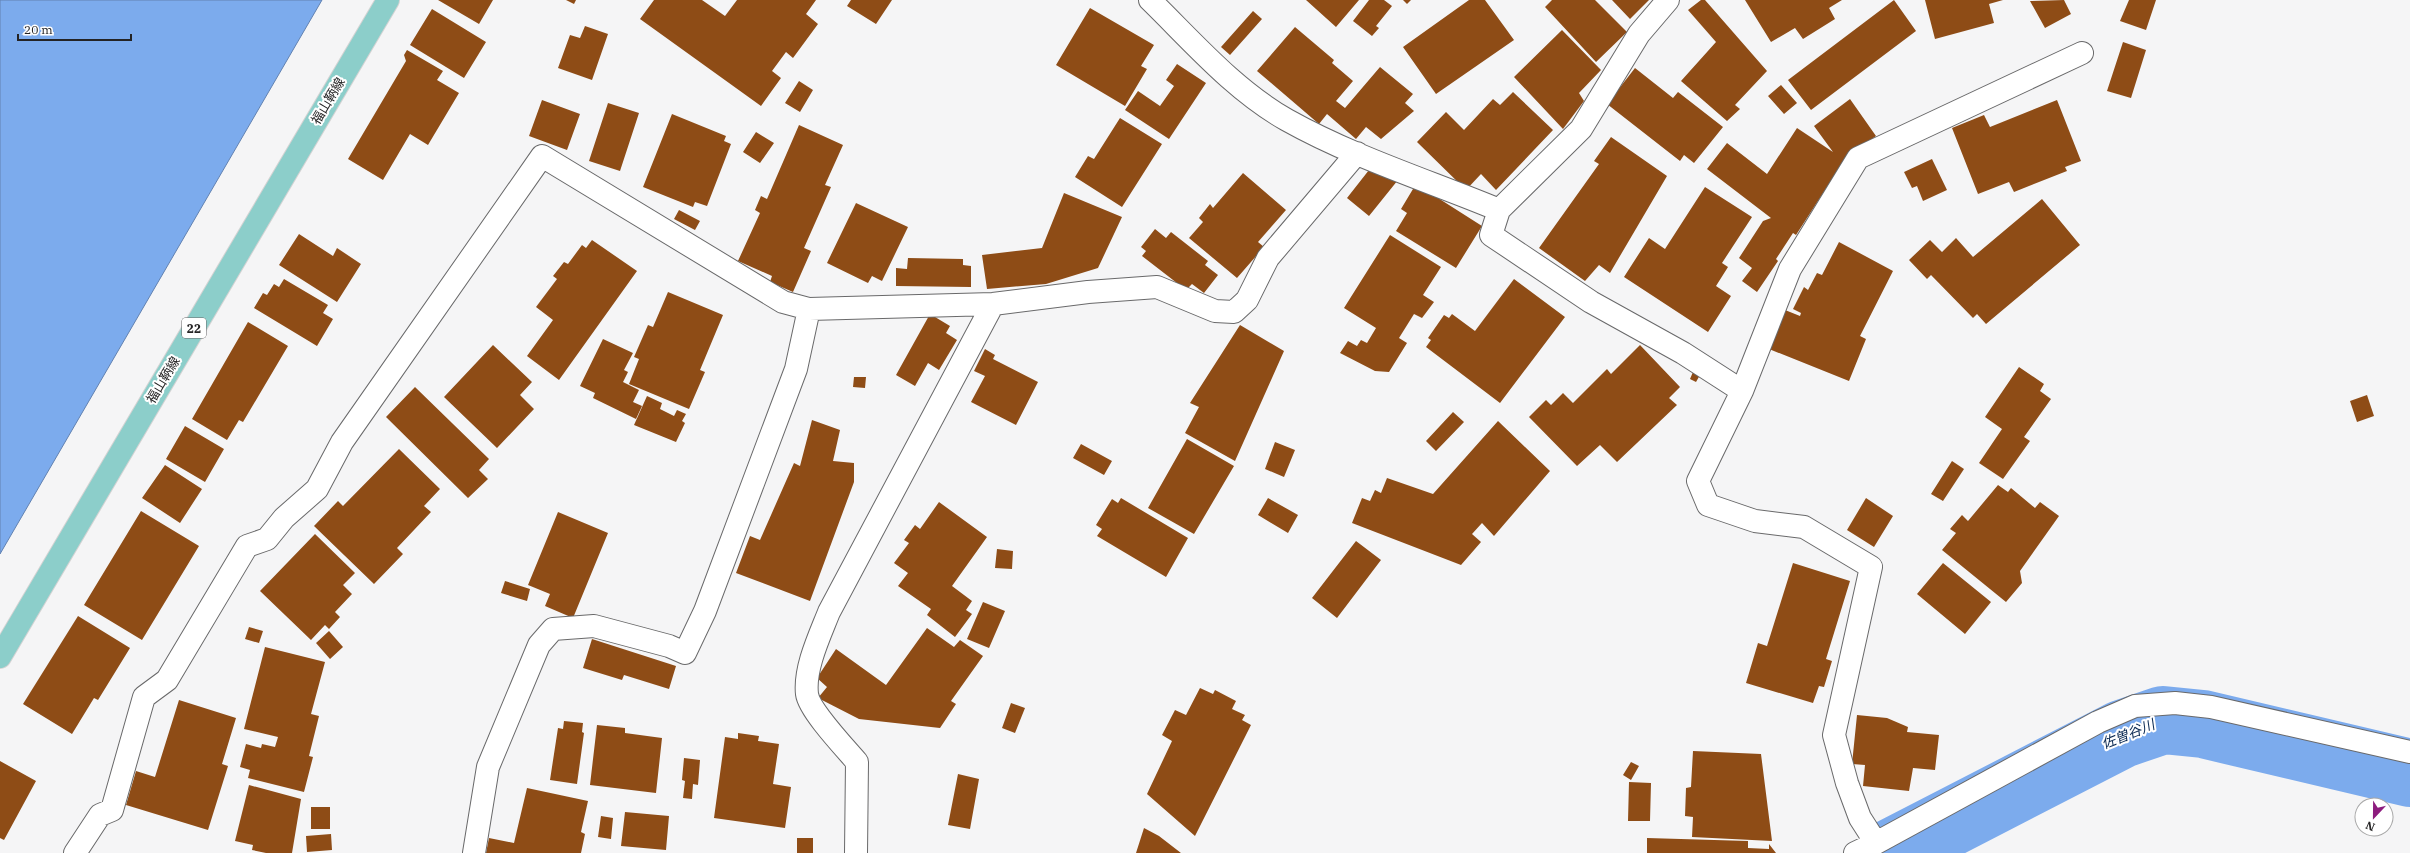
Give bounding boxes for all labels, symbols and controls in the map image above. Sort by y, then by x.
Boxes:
scale bar [18,16,131,42]
text: 20 m [24,22,53,37]
street label: 福山鞆線 [307,74,349,128]
road number: 22 [182,318,206,338]
street label: 福山鞆線 [142,353,184,407]
water label: 佐曽谷川 [2099,714,2159,753]
north arrow [2354,797,2394,837]
text: N [2363,818,2377,834]

